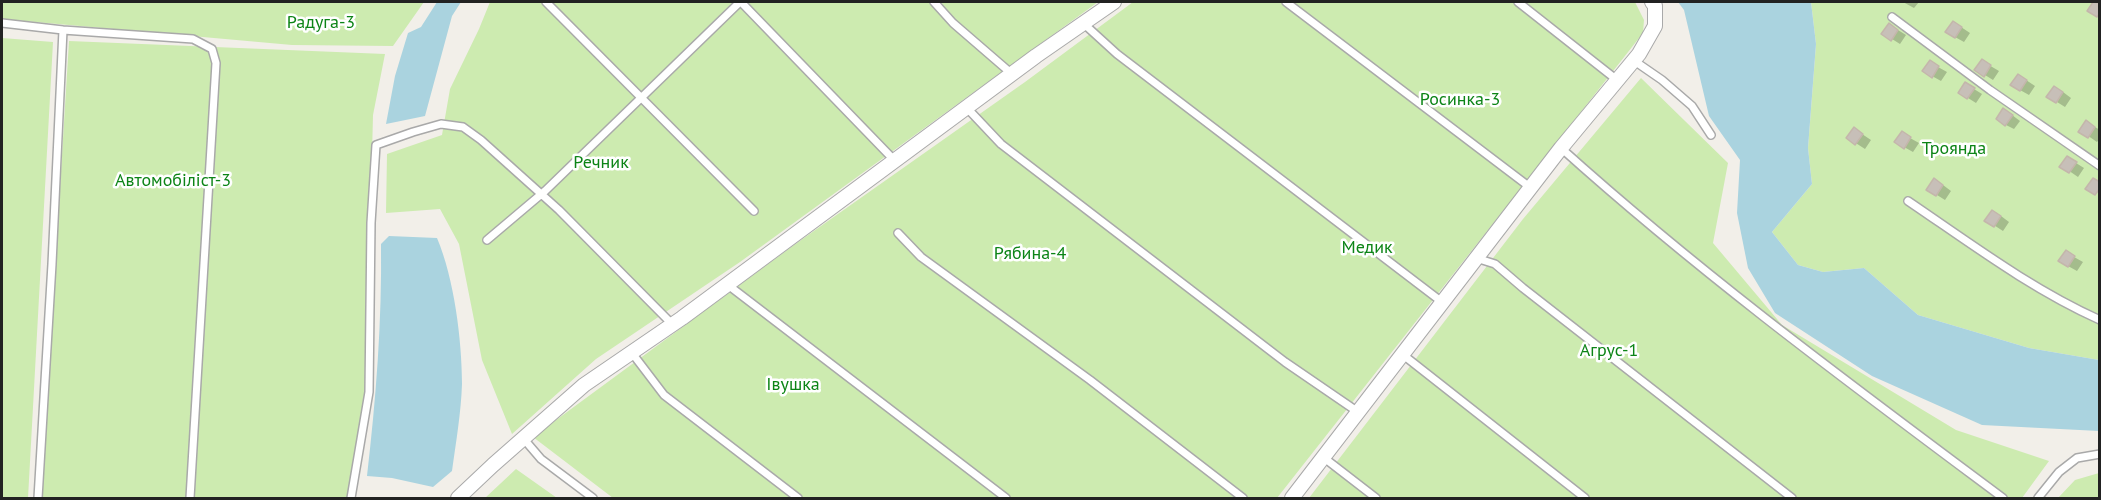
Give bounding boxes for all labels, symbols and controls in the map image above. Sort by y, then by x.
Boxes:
park label: Радуга-3 [287,12,355,34]
park label: Росинка-3 [1420,89,1500,111]
park label: Троянда [1922,138,1986,160]
park label: Речник [573,152,629,174]
park label: Автомобіліст-3 [115,170,231,192]
park label: Медик [1341,237,1393,259]
park label: Рябина-4 [994,243,1066,265]
park label: Агрус-1 [1580,340,1638,362]
park label: Івушка [766,374,820,396]

